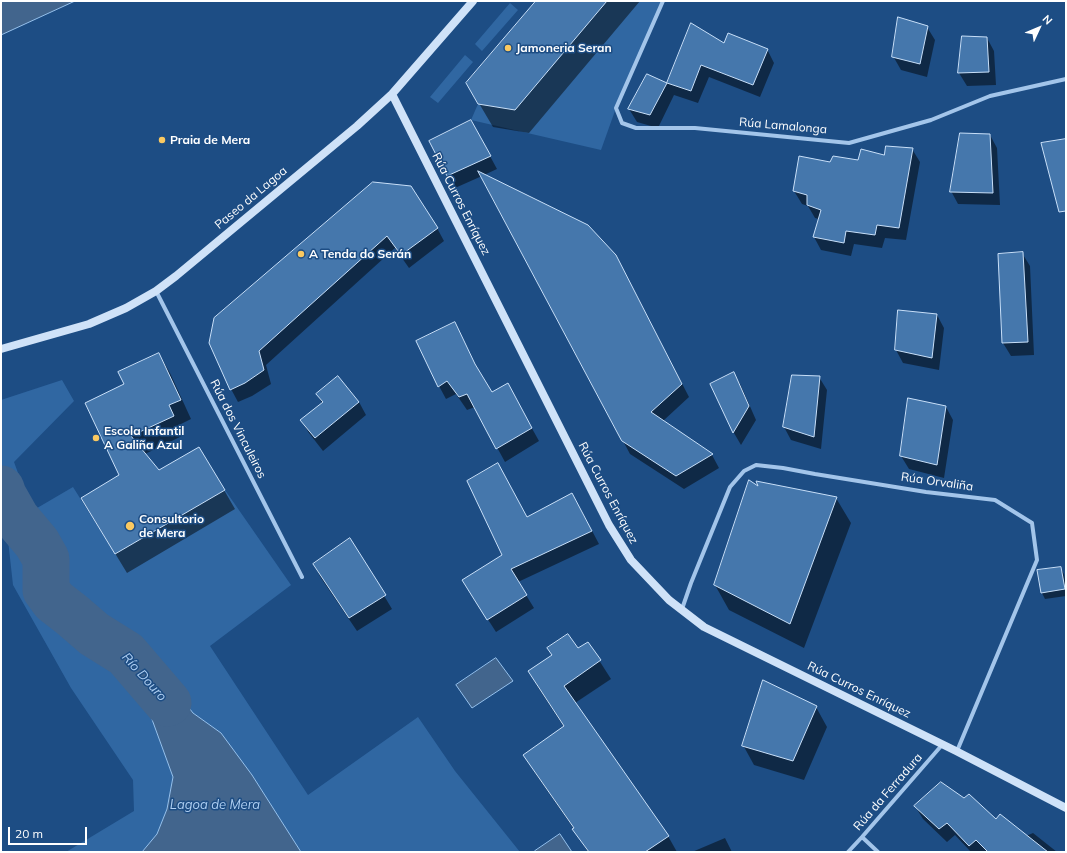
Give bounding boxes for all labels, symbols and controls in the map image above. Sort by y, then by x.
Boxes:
north arrow [1019,8,1059,48]
text: N [1040,12,1056,28]
place label: Jamoneria Seran [516,41,612,55]
marker: Jamoneria Seran [503,43,513,53]
street label: Rúa Lamalonga [738,115,828,137]
place label: Praia de Mera [170,133,250,147]
marker: Praia de Mera [157,135,167,145]
street label: Rúa Curros Enríquez [429,150,493,258]
street label: Paseo da Lagoa [212,164,290,232]
place label: A Tenda do Serán [309,247,411,261]
marker: A Tenda do Serán [296,249,306,259]
street label: Rúa dos Vinculeiros [207,377,269,481]
place label: Escola Infantil A Galiña Azul [104,424,184,452]
marker: Escola Infantil A Galiña Azul [91,433,101,443]
street label: Rúa Curros Enríquez [575,440,641,546]
street label: Rúa Orvaliña [900,470,974,494]
place label: Consultorio de Mera [139,512,204,540]
marker: Consultorio de Mera [124,520,136,532]
water label: Río Douro [118,650,170,704]
street label: Rúa Curros Enríquez [805,659,913,721]
street label: Rúa da Ferradura [851,750,925,834]
water label: Lagoa de Mera [170,797,260,813]
scale bar [10,819,89,845]
text: 20 m [15,826,43,841]

